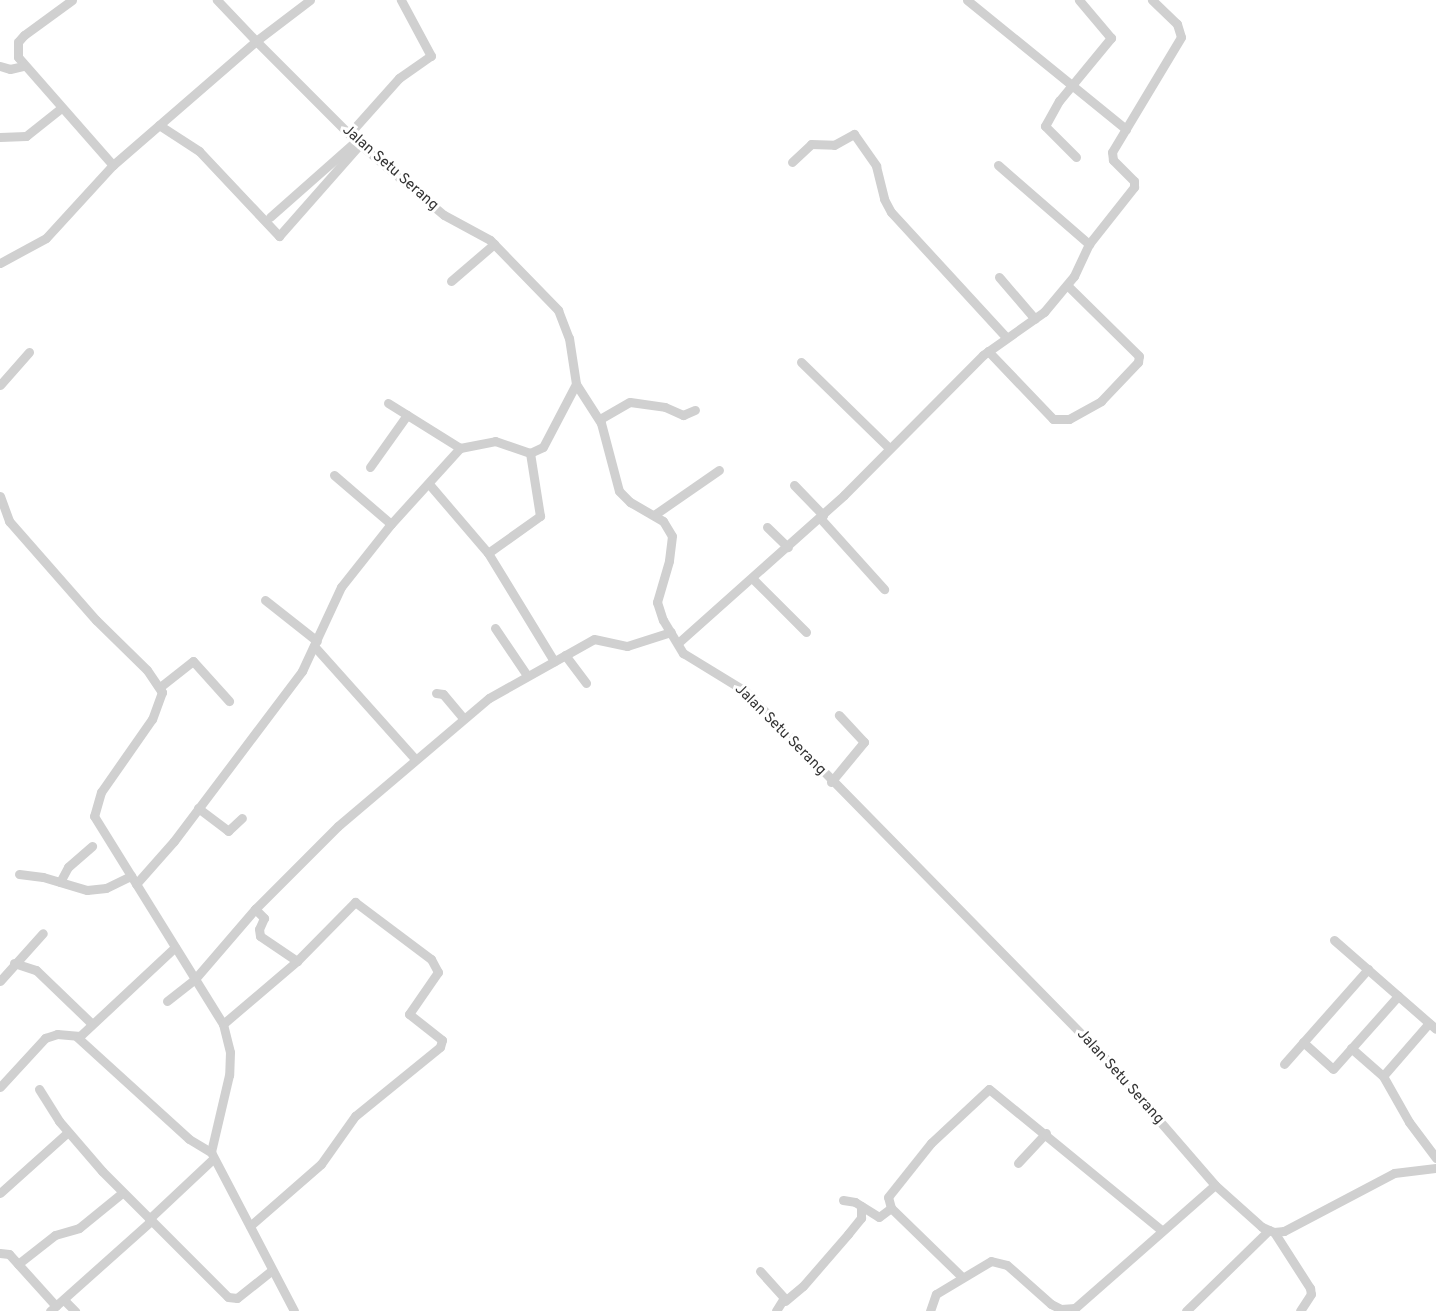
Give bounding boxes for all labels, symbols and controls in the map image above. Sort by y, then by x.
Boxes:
street label: Jalan Setu Serang [338,121,442,215]
street label: Jalan Setu Serang [731,681,829,779]
street label: Jalan Setu Serang [1073,1026,1167,1128]

